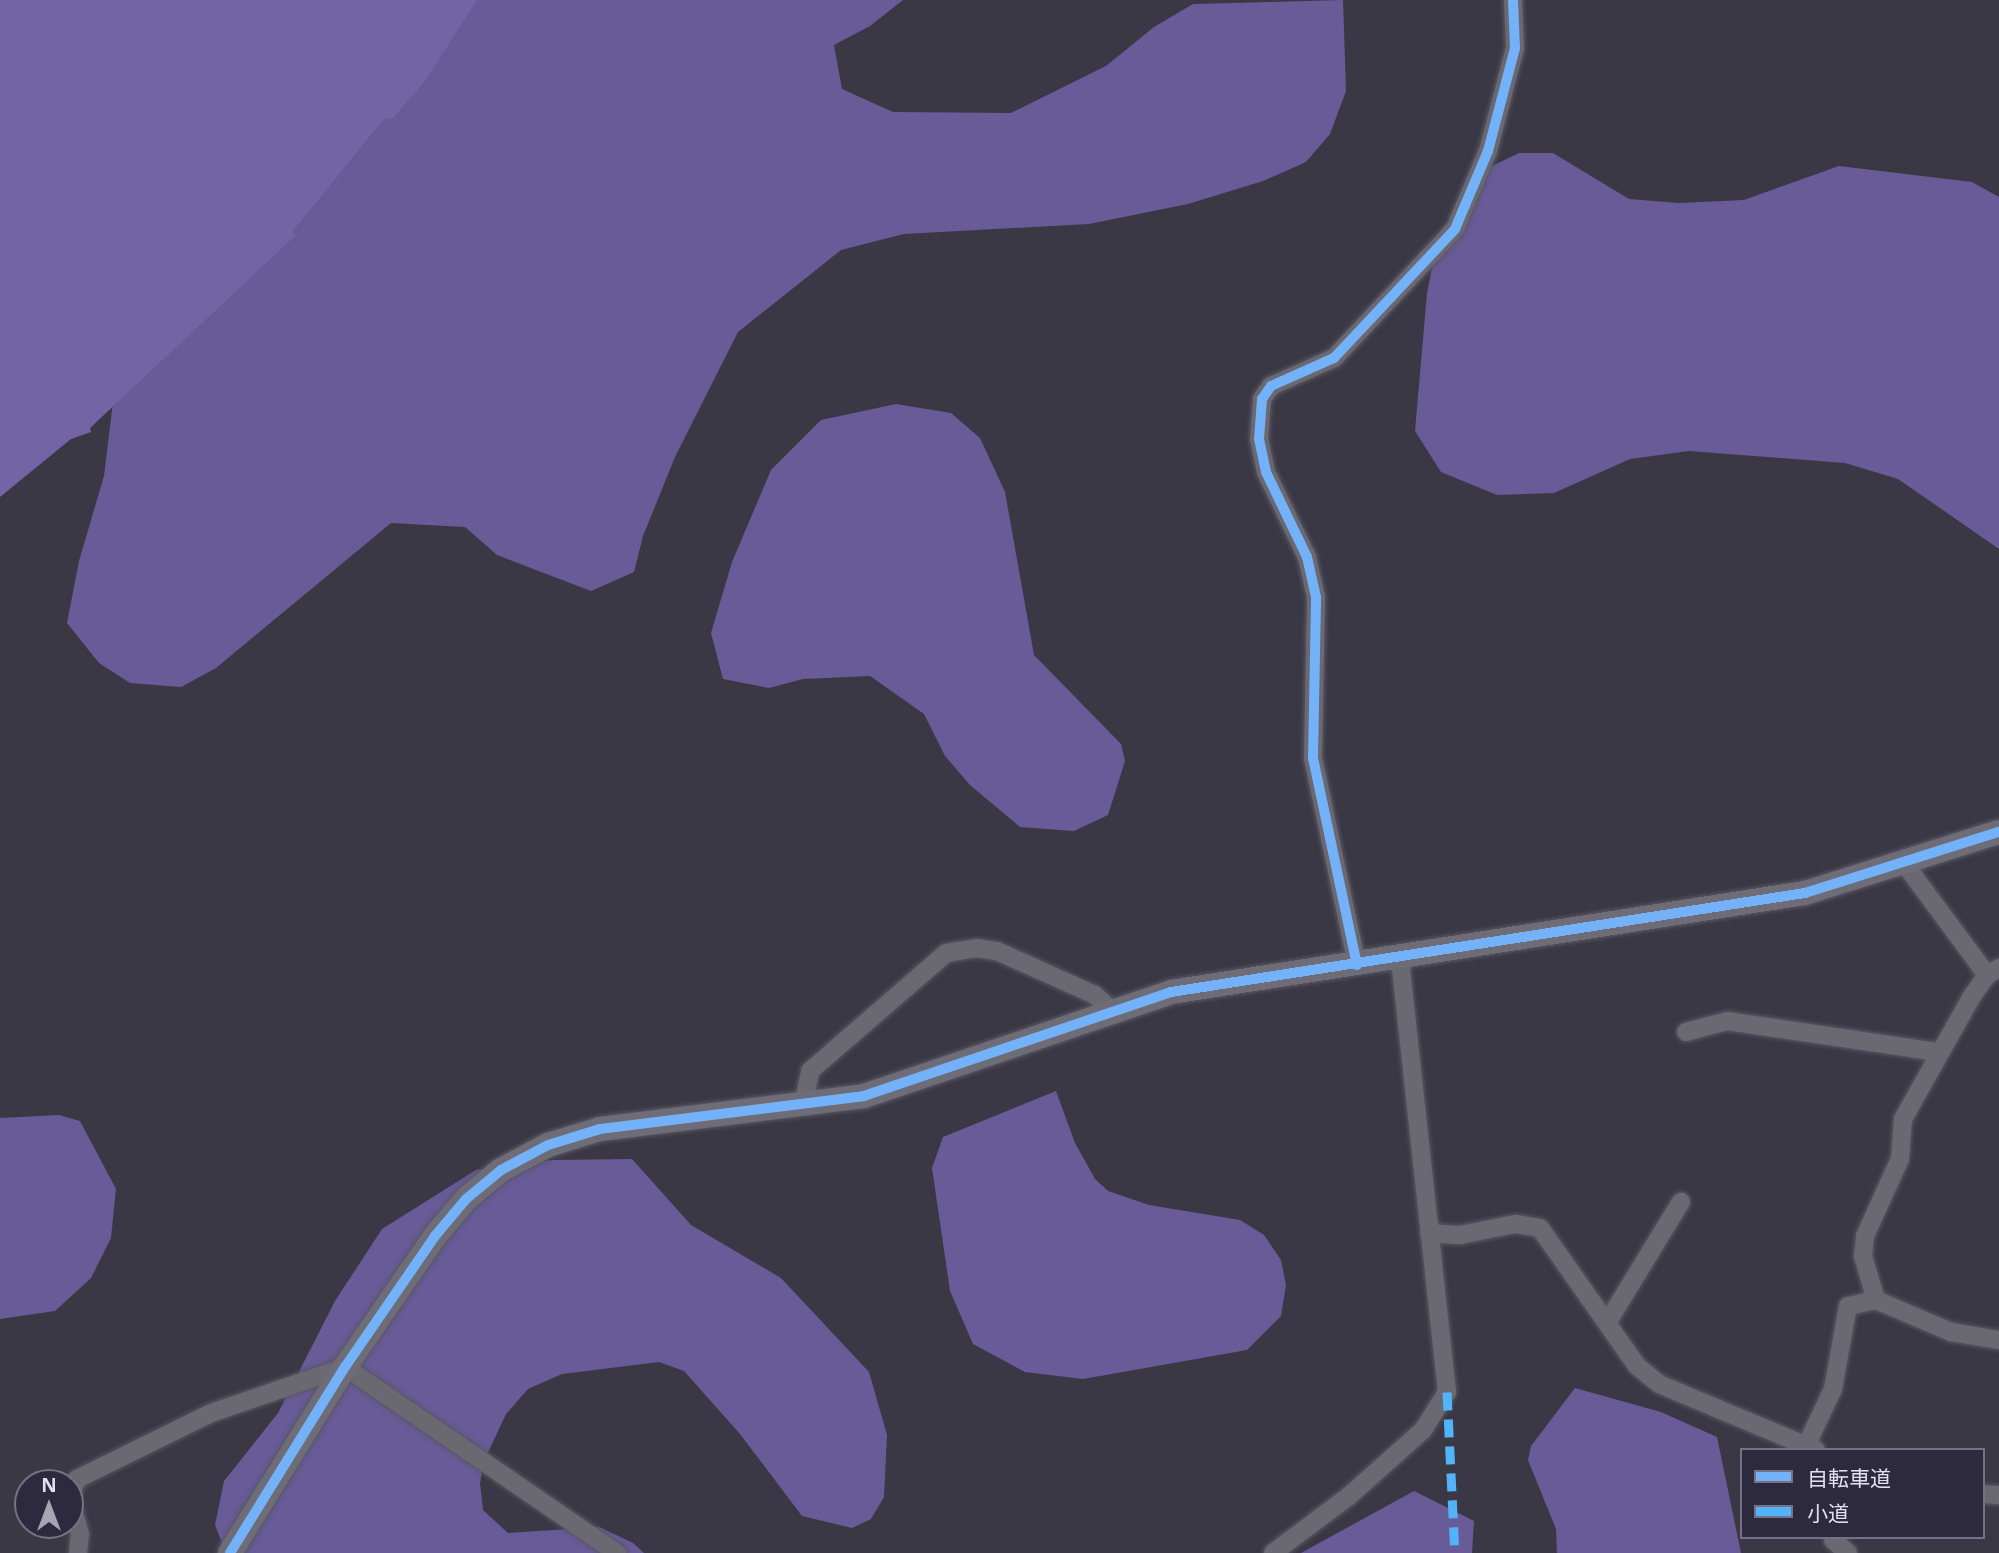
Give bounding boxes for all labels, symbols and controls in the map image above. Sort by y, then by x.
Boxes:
legend [1740,1448,1985,1539]
text: 自転車道 [1807,1464,1891,1492]
north arrow [14,1469,84,1539]
text: N [41,1472,57,1498]
text: 小道 [1807,1499,1849,1527]

